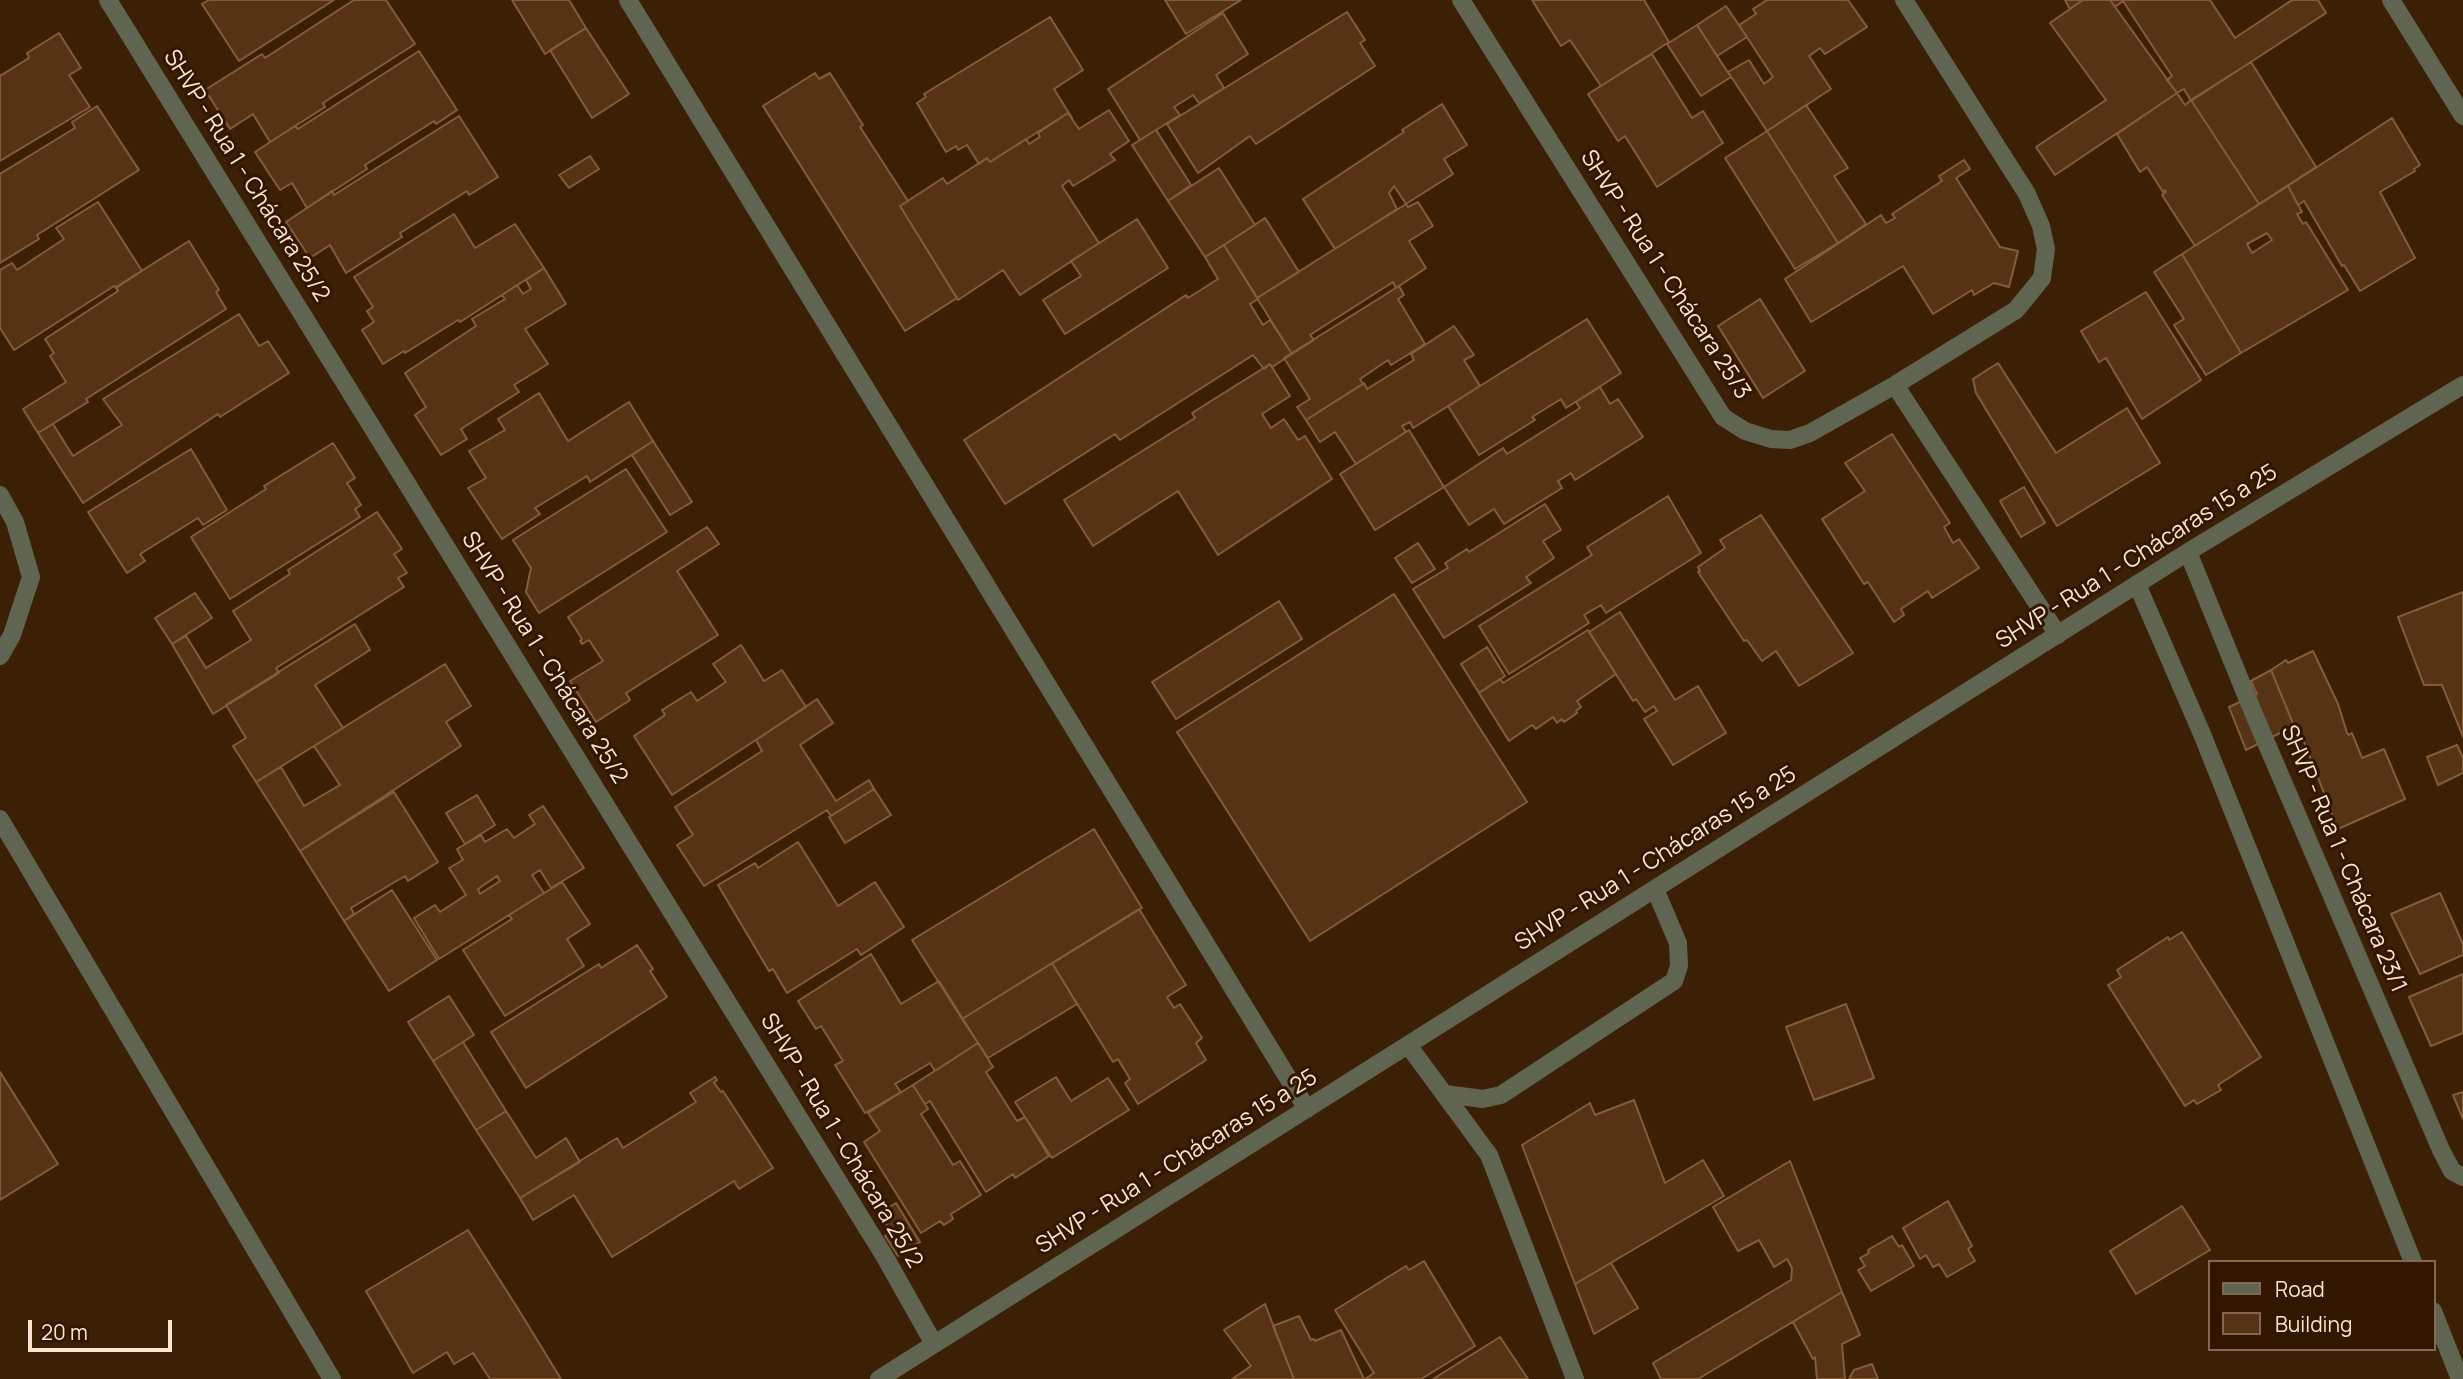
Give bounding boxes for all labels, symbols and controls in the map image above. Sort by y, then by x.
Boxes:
street label: SHVP - Rua 1 - Chácara 25/2 [157,45,335,307]
street label: SHVP - Rua 1 - Chácara 25/3 [1574,145,1756,405]
street label: SHVP - Rua 1 - Chácaras 15 a 25 [1991,459,2283,655]
street label: SHVP - Rua 1 - Chácara 25/2 [455,527,633,789]
street label: SHVP - Rua 1 - Chácara 23/1 [2274,721,2412,997]
street label: SHVP - Rua 1 - Chácaras 15 a 25 [1510,761,1802,957]
street label: SHVP - Rua 1 - Chácara 25/2 [754,1009,928,1273]
street label: SHVP - Rua 1 - Chácaras 15 a 25 [1031,1064,1323,1260]
legend [2208,1260,2435,1351]
text: Road [2275,1275,2325,1303]
scale bar [32,1306,175,1350]
text: Building [2275,1310,2352,1338]
text: 20 m [41,1318,88,1346]

